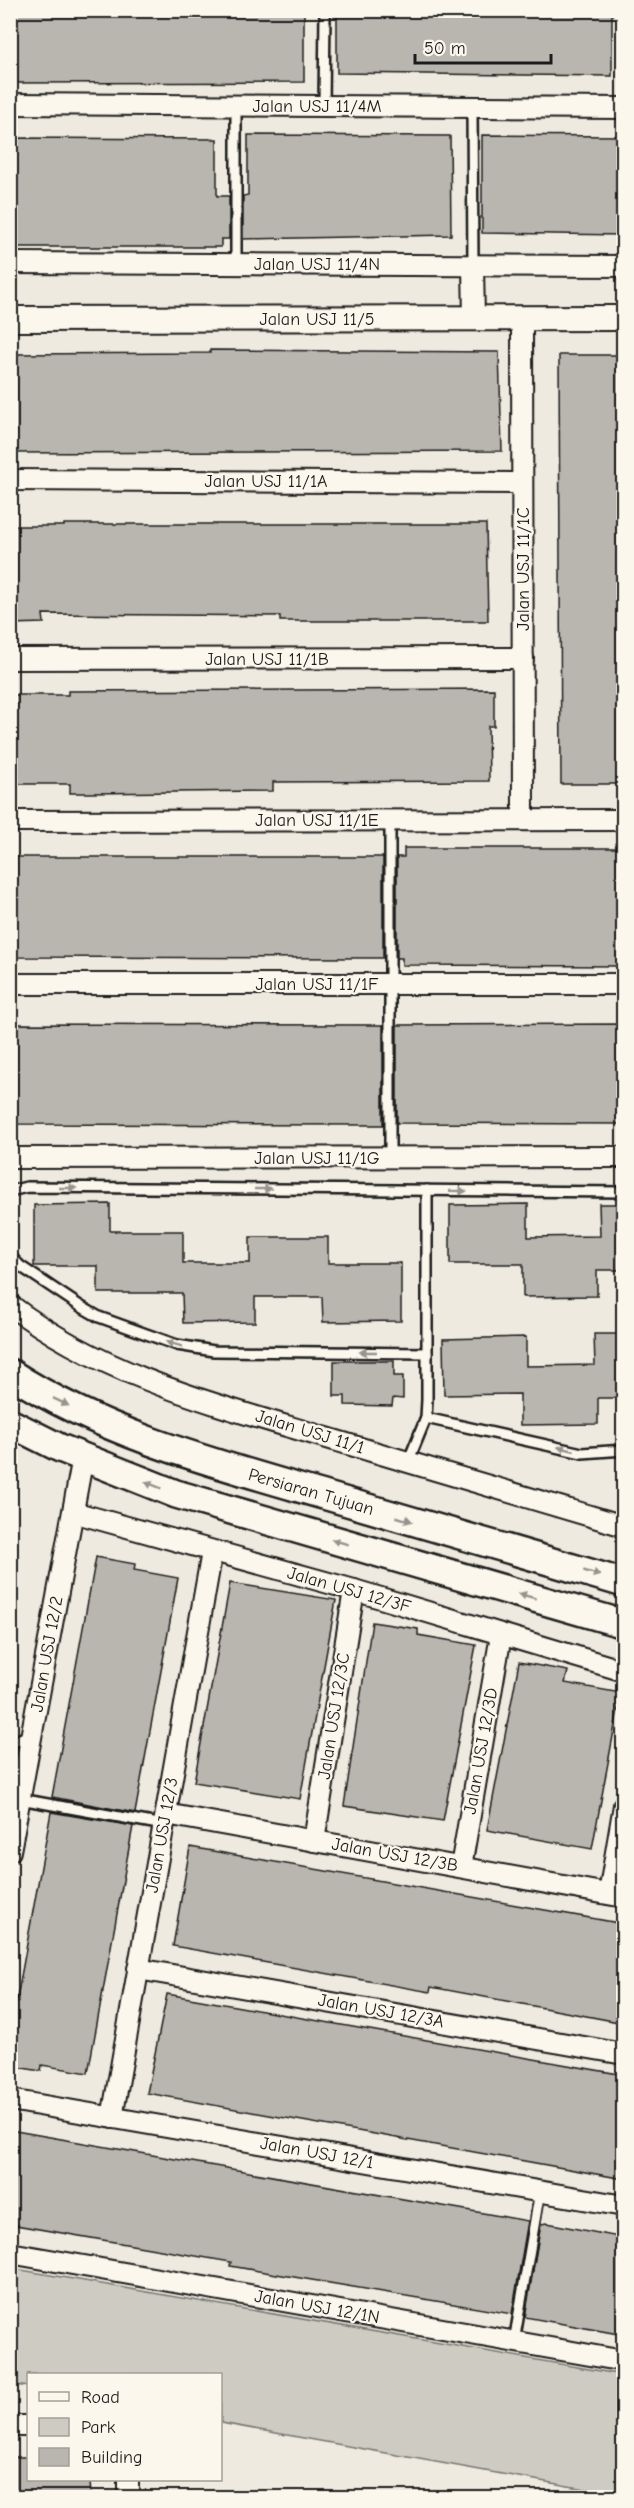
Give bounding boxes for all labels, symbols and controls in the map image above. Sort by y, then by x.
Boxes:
scale bar [415,27,552,65]
text: 50 m [424,38,466,59]
street label: Jalan USJ 11/4M [252,96,382,117]
street label: Jalan USJ 11/4N [254,254,380,275]
street label: Jalan USJ 11/5 [259,309,375,330]
street label: Jalan USJ 11/1A [204,471,328,492]
street label: Jalan USJ 11/1C [513,507,534,631]
street label: Jalan USJ 11/1B [205,649,329,670]
street label: Jalan USJ 11/1E [255,810,379,831]
street label: Jalan USJ 11/1F [256,974,379,995]
street label: Jalan USJ 11/1G [254,1148,380,1169]
one-way arrow [59,1183,78,1192]
one-way arrow [254,1184,273,1194]
one-way arrow [449,1186,468,1195]
one-way arrow [165,1339,183,1348]
one-way arrow [359,1347,378,1357]
one-way arrow [53,1397,70,1407]
street label: Jalan USJ 11/1 [253,1406,367,1458]
one-way arrow [556,1444,575,1454]
street label: Persiaran Tujuan [246,1464,376,1520]
one-way arrow [144,1480,162,1490]
one-way arrow [395,1515,413,1524]
one-way arrow [331,1537,349,1546]
street label: Jalan USJ 12/3F [285,1562,414,1618]
one-way arrow [583,1569,601,1578]
one-way arrow [518,1591,536,1600]
street label: Jalan USJ 12/2 [26,1594,68,1714]
street label: Jalan USJ 12/3C [314,1651,354,1781]
street label: Jalan USJ 12/3D [460,1686,502,1816]
street label: Jalan USJ 12/3 [142,1776,182,1894]
street label: Jalan USJ 12/3B [330,1834,460,1876]
street label: Jalan USJ 12/3A [317,1990,445,2032]
street label: Jalan USJ 12/1 [259,2133,375,2173]
street label: Jalan USJ 12/1N [253,2286,381,2328]
legend [27,2373,222,2481]
text: Road [81,2387,120,2408]
text: Park [81,2417,116,2438]
text: Building [81,2447,143,2468]

